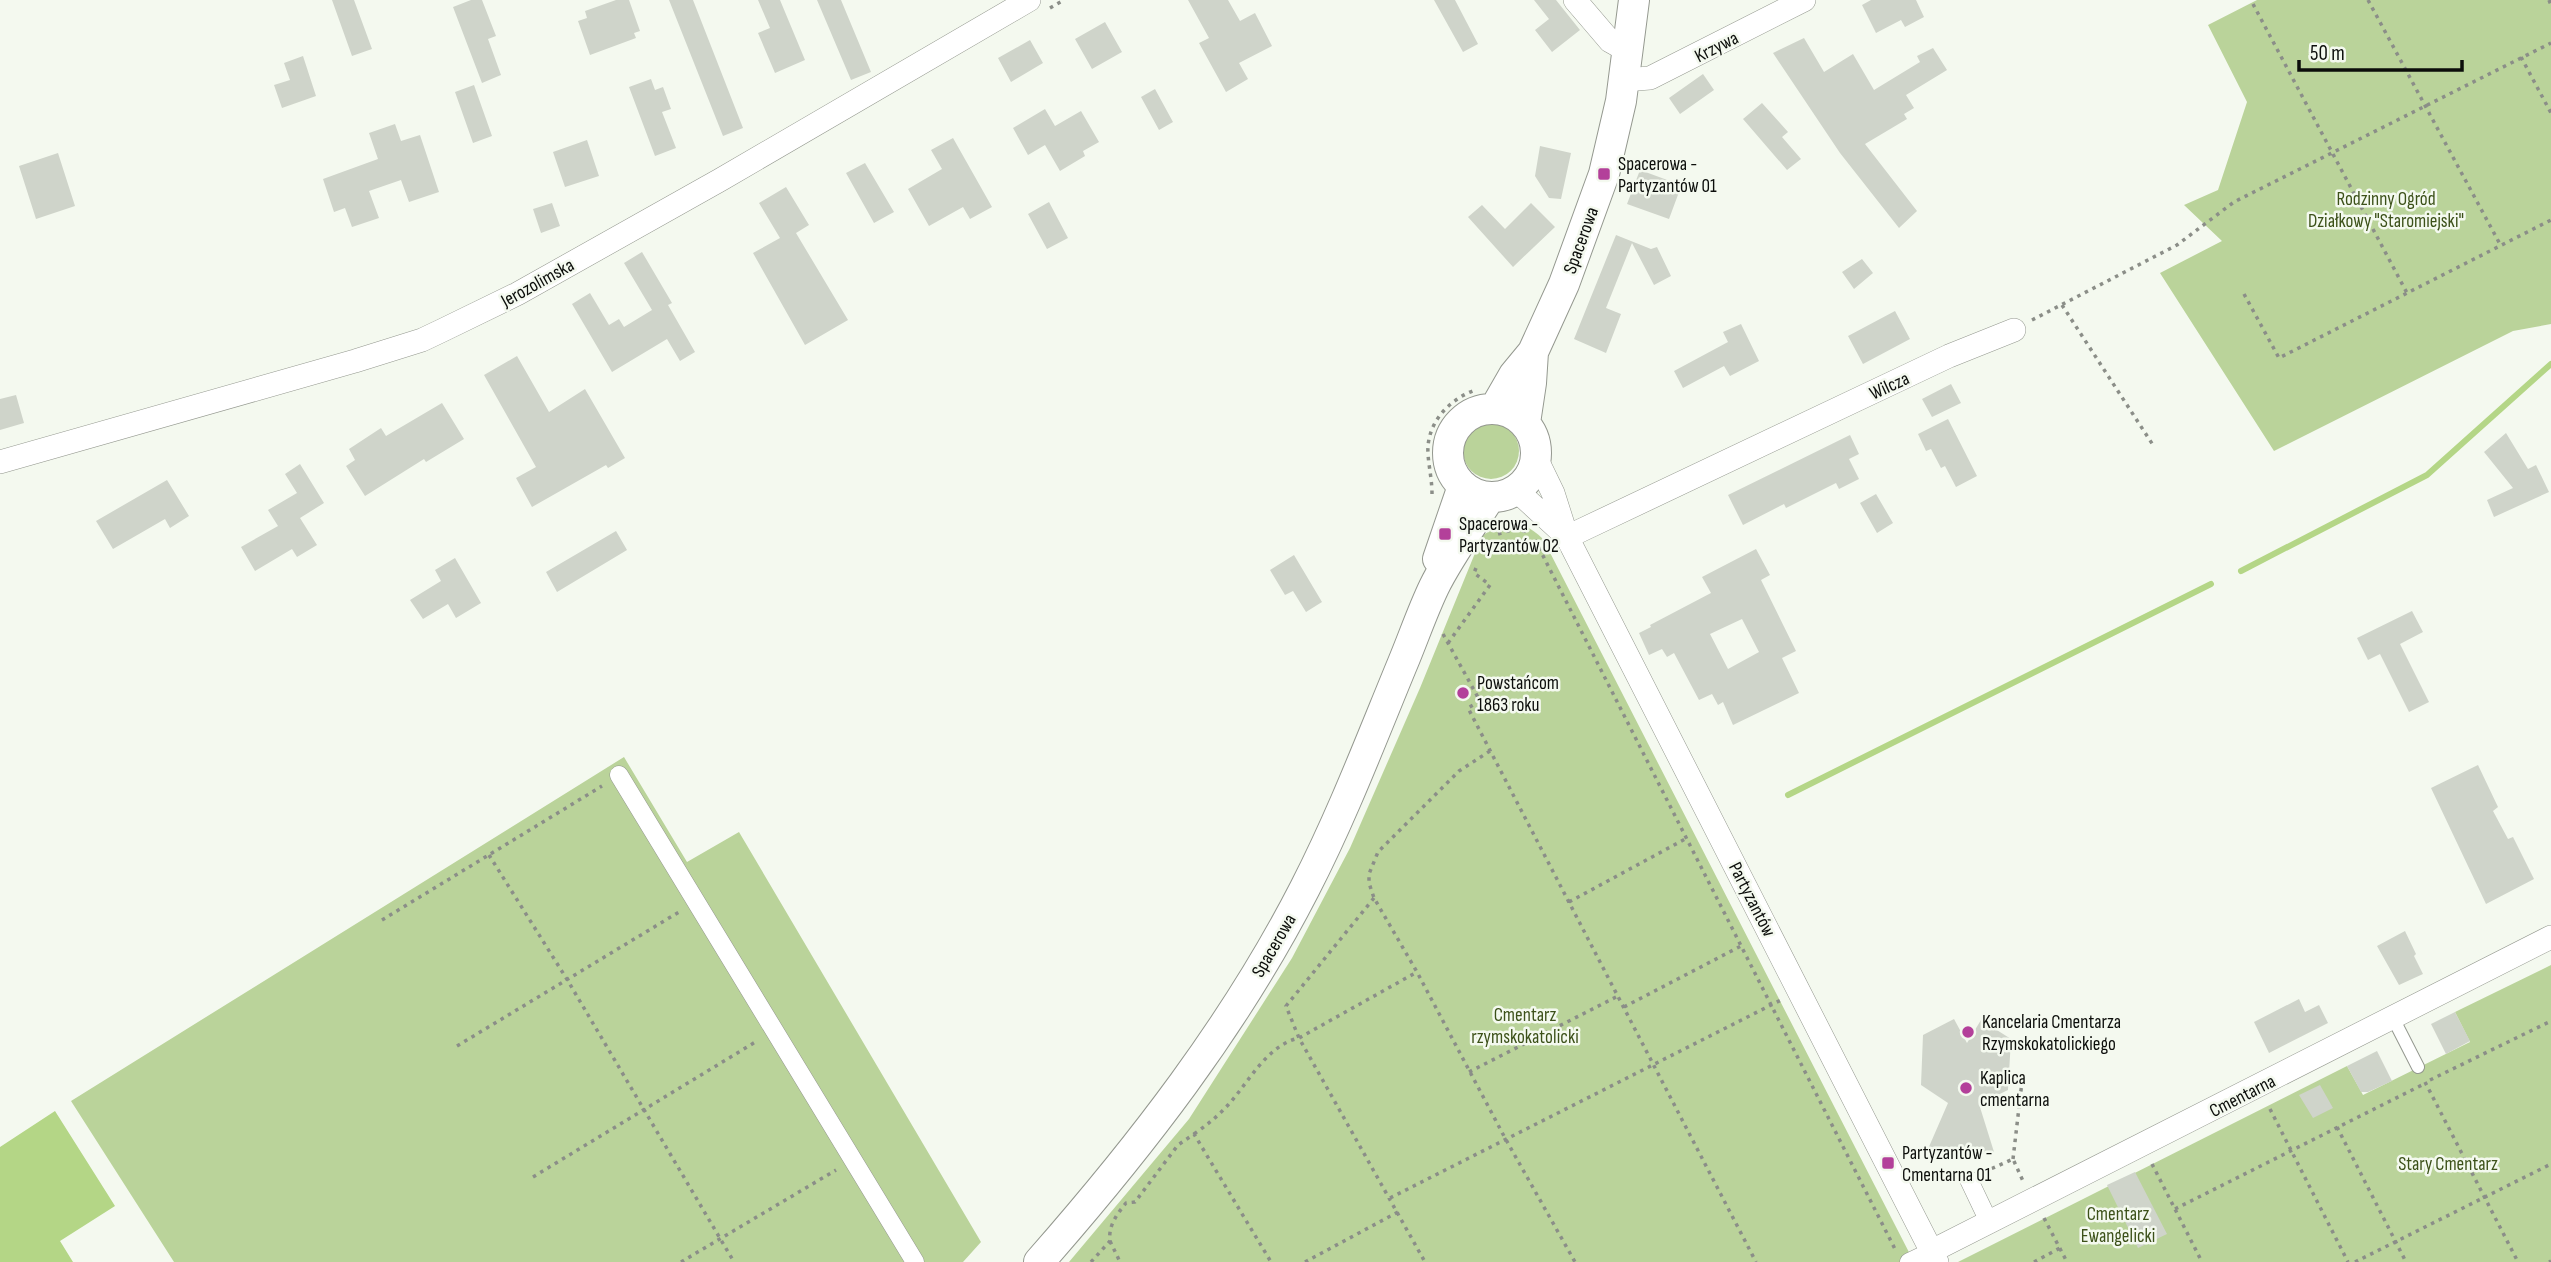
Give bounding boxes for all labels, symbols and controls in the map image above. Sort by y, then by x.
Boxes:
street label: Krzywa [1691,27,1742,68]
scale bar [2299,28,2462,72]
text: 50 m [2310,41,2345,66]
place label: Spacerowa - Partyzantów 01 [1618,153,1717,198]
marker: Spacerowa - Partyzantów 01 [1596,166,1612,182]
park label: Rodzinny Ogród Działkowy "Staromiejski" [2308,188,2464,233]
street label: Spacerowa [1559,204,1604,277]
street label: Jerozolimska [496,254,578,313]
street label: Wilcza [1866,367,1913,405]
place label: Spacerowa - Partyzantów 02 [1459,513,1559,558]
marker: Spacerowa - Partyzantów 02 [1437,526,1453,542]
place label: Powstańcom 1863 roku [1477,672,1559,717]
marker: Powstańcom 1863 roku [1455,685,1471,701]
street label: Partyzantów [1723,859,1780,941]
street label: Spacerowa [1247,910,1302,981]
park label: Cmentarz rzymskokatolicki [1471,1004,1579,1049]
place label: Kancelaria Cmentarza Rzymskokatolickiego [1982,1011,2121,1056]
marker: Kancelaria Cmentarza Rzymskokatolickiego [1960,1024,1976,1040]
place label: Kaplica cmentarna [1980,1067,2049,1112]
street label: Cmentarna [2206,1070,2280,1123]
marker: Kaplica cmentarna [1958,1080,1974,1096]
place label: Partyzantów - Cmentarna 01 [1902,1142,1993,1187]
park label: Stary Cmentarz [2398,1153,2498,1176]
marker: Partyzantów - Cmentarna 01 [1880,1155,1896,1171]
park label: Cmentarz Ewangelicki [2081,1203,2155,1248]

